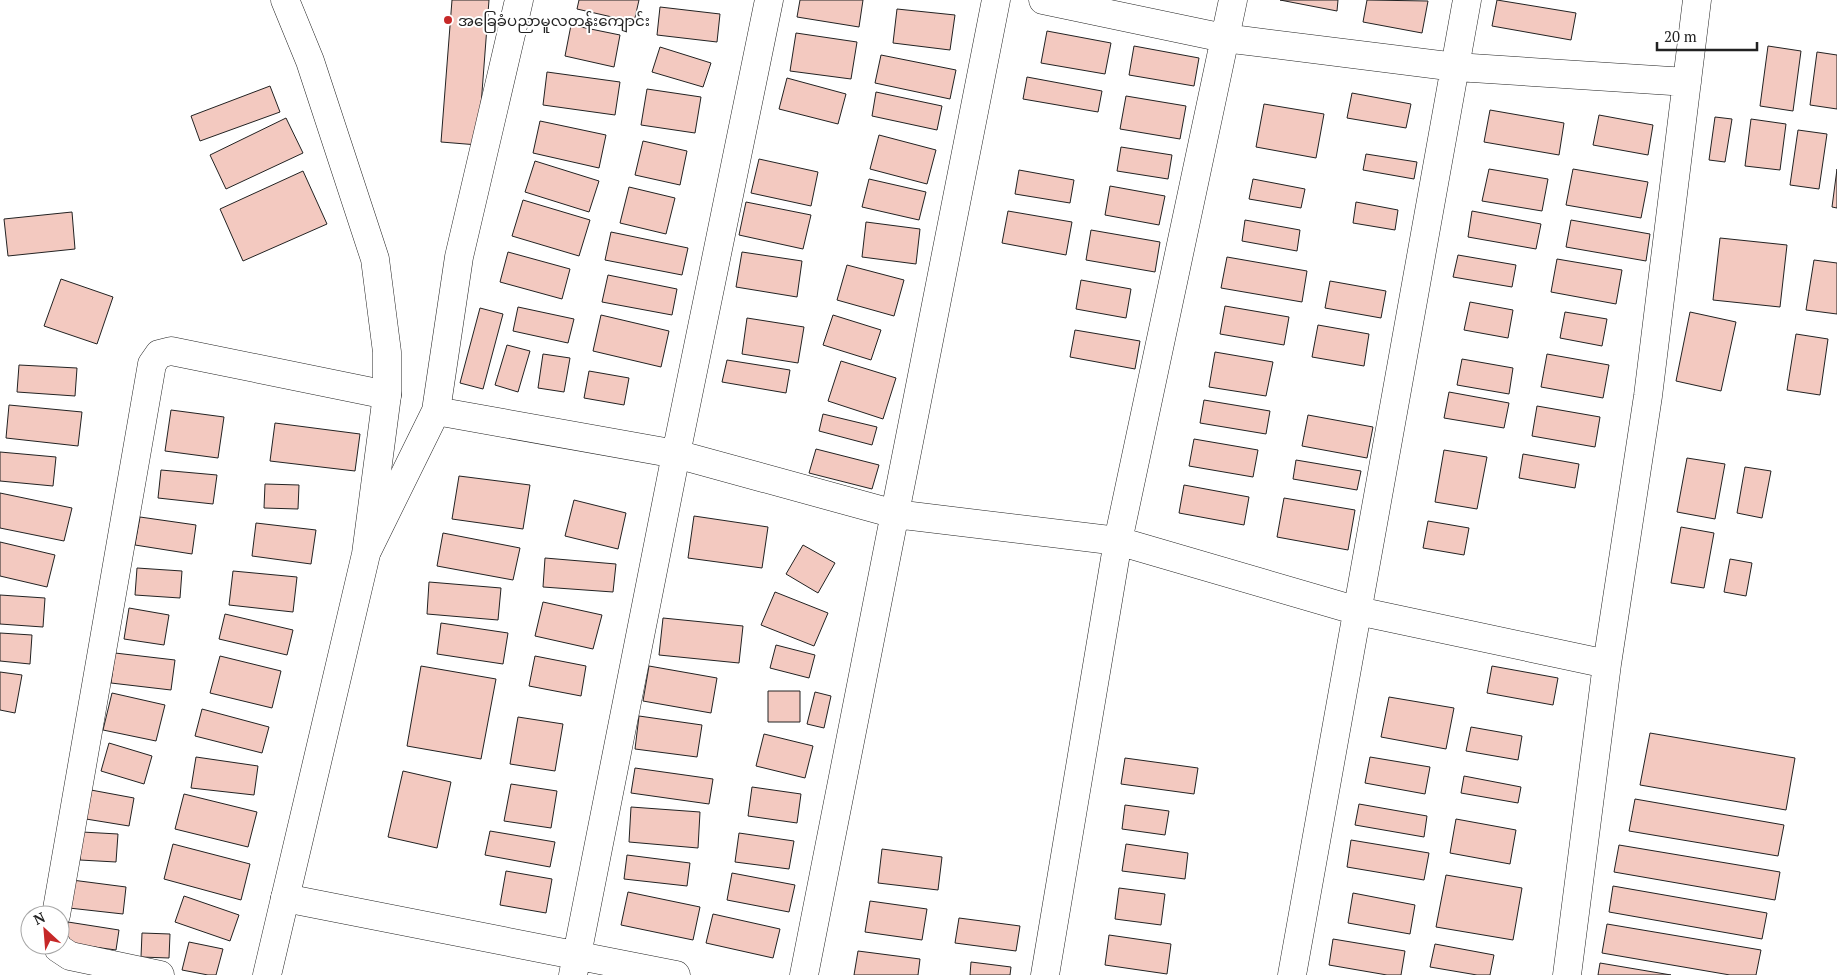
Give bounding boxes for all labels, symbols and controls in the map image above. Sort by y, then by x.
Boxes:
place label: အခြေခံပညာမူလတန်းကျောင်း [458,10,650,33]
marker: အခြေခံပညာမူလတန်းကျောင်း [442,14,454,26]
scale bar [1657,20,1757,52]
text: 20 m [1664,26,1697,46]
north arrow [20,905,70,955]
text: N [30,907,48,929]

